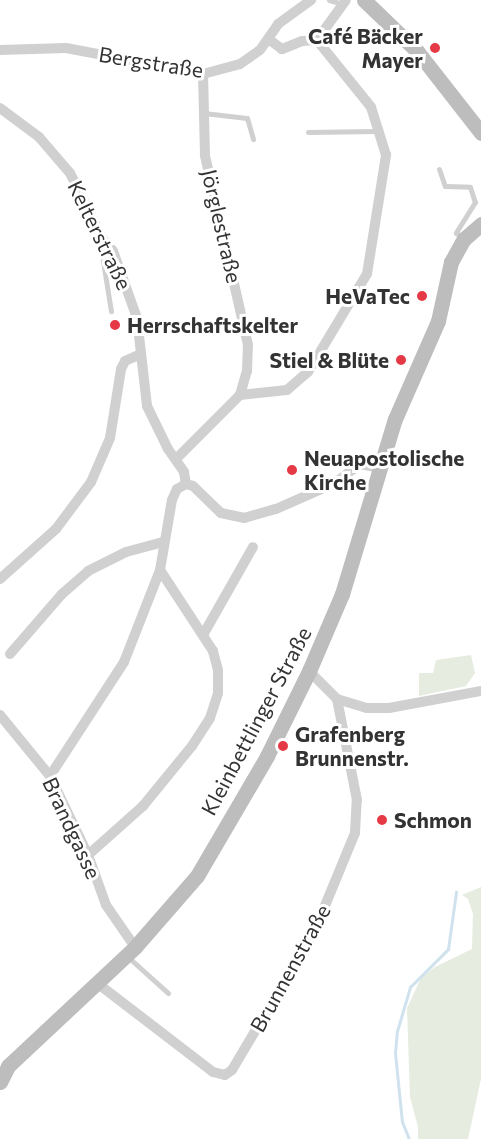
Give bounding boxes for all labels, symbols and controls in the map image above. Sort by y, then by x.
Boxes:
place label: Café Bäcker Mayer [308,23,423,73]
street label: Bergstraße [97,41,205,83]
marker: Café Bäcker Mayer [428,41,442,55]
street label: Jörglestraße [197,167,247,285]
street label: Kelterstraße [63,176,137,294]
place label: HeVaTec [325,283,410,309]
marker: HeVaTec [415,289,429,303]
place label: Herrschaftskelter [127,312,298,338]
marker: Herrschaftskelter [108,318,122,332]
place label: Stiel & Blüte [270,347,389,373]
marker: Stiel & Blüte [394,353,408,367]
place label: Neuapostolische Kirche [304,445,464,495]
marker: Neuapostolische Kirche [285,463,299,477]
street label: Kleinbettlinger Straße [196,623,316,819]
place label: Grafenberg Brunnenstr. [295,721,409,771]
marker: Grafenberg Brunnenstr. [276,739,290,753]
street label: Brandgasse [37,773,107,883]
place label: Schmon [394,807,472,833]
marker: Schmon [375,813,389,827]
street label: Brunnenstraße [245,900,335,1036]

